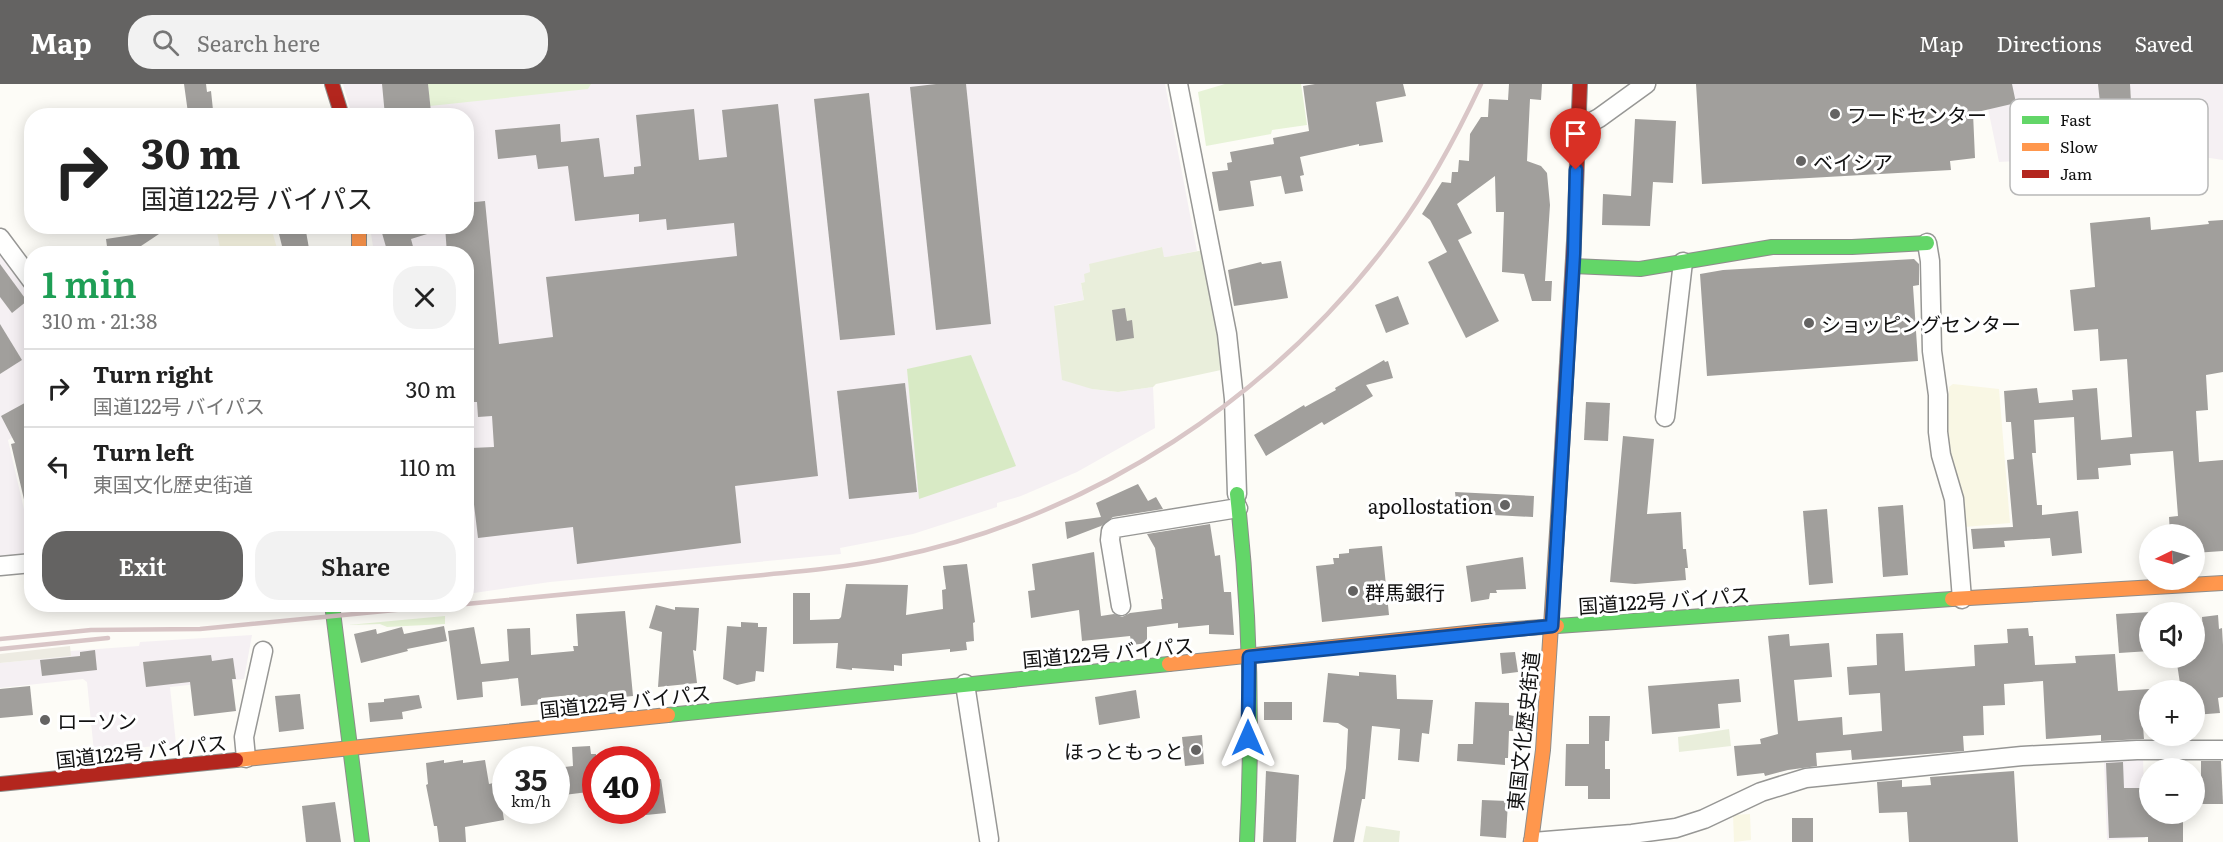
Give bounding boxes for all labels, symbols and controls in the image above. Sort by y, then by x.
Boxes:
search box [128,15,548,69]
text: Map [30,21,92,63]
icon: search [149,26,182,59]
text: Search here [197,26,320,59]
text: Map [1919,27,1964,58]
text: Directions [1997,27,2102,58]
text: Saved [2135,27,2193,58]
place label: フードセンター [1847,99,1987,129]
legend [2010,99,2208,195]
marker: フードセンター [1828,107,1842,121]
text: Fast [2060,107,2092,131]
pin [1550,108,1601,170]
icon: arrive [1559,117,1592,150]
text: 30 m [141,120,241,182]
icon: right [42,132,120,210]
text: Slow [2060,134,2098,158]
place label: ベイシア [1813,146,1893,176]
marker: ベイシア [1794,154,1808,168]
text: Jam [2060,161,2093,185]
text: 国道122号 バイパス [141,177,373,217]
text: 1 min [42,256,137,309]
button: close [393,266,456,329]
text: 310 m · 21:38 [42,305,157,335]
place label: ショッピングセンター [1821,308,2021,338]
marker: ショッピングセンター [1802,316,1816,330]
text: Turn right [93,357,213,390]
icon: right [42,372,75,405]
text: 30 m [406,372,456,405]
text: 国道122号 バイパス [93,390,265,420]
text: Turn left [93,435,194,468]
icon: left [42,450,75,483]
text: 110 m [400,450,456,483]
text: 東国文化歴史街道 [93,468,253,498]
place label: apollostation [1368,490,1493,520]
marker: apollostation [1498,498,1512,512]
north arrow [2139,524,2205,590]
map controls [2139,524,2205,824]
button: Exit [42,531,243,600]
button: Share [255,531,456,600]
place label: 群馬銀行 [1365,576,1445,606]
street label: 国道122号 バイパス [1577,578,1751,620]
marker: 群馬銀行 [1346,584,1360,598]
button: sound [2139,602,2205,668]
street label: 国道122号 バイパス [1021,629,1195,673]
street label: 東国文化歴史街道 [1499,650,1545,812]
street label: 国道122号 バイパス [538,676,712,724]
button: + [2139,680,2205,746]
place label: ローソン [57,705,137,735]
position arrow [1216,706,1280,770]
marker: ローソン [38,713,52,727]
street label: 国道122号 バイパス [54,726,228,774]
place label: ほっともっと [1064,735,1184,765]
marker: ほっともっと [1189,743,1203,757]
speed limit sign: 40 [582,746,660,824]
text: 35 [515,756,547,800]
button: − [2139,758,2205,824]
text: km/h [511,789,551,812]

